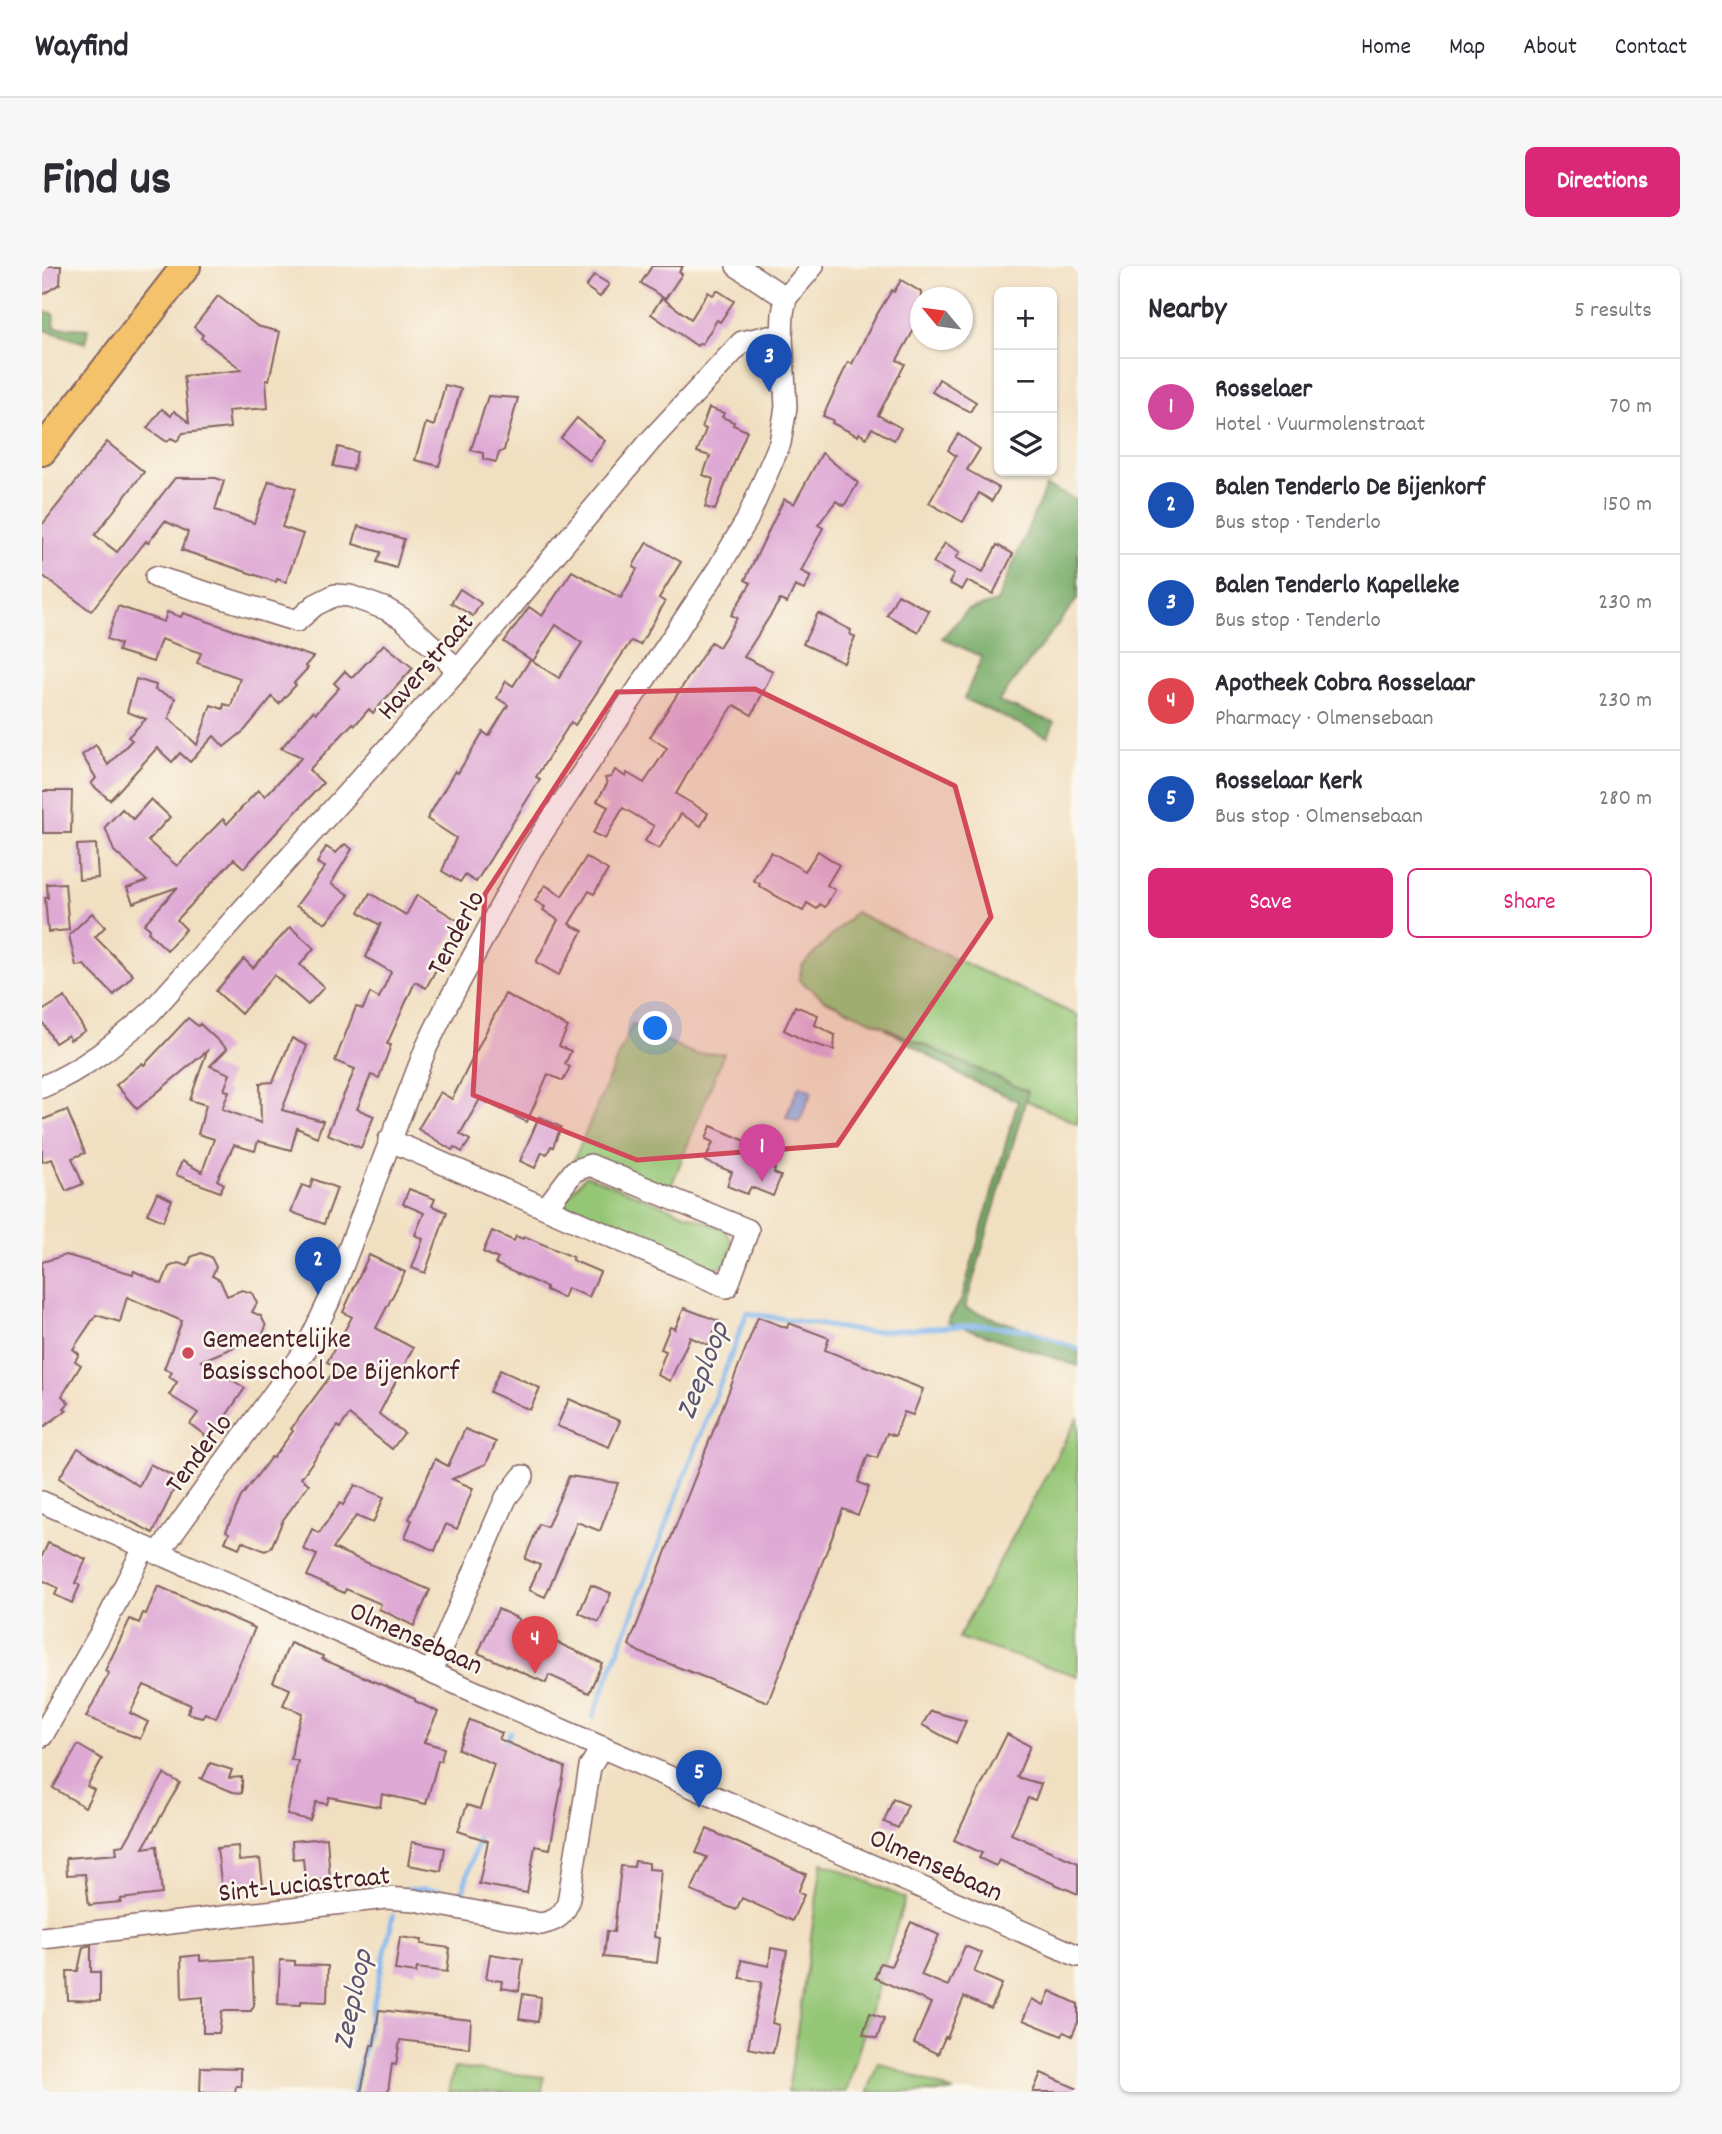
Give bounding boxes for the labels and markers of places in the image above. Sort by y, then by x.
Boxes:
pin: 3 [746,334,792,392]
pin: 1 [739,1124,785,1182]
pin: 2 [295,1237,341,1295]
place label: Gemeentelijke Basisschool De Bijenkorf [202,1322,460,1394]
marker: Gemeentelijke Basisschool De Bijenkorf [180,1345,196,1361]
pin: 4 [512,1616,558,1674]
pin: 5 [676,1750,722,1808]

